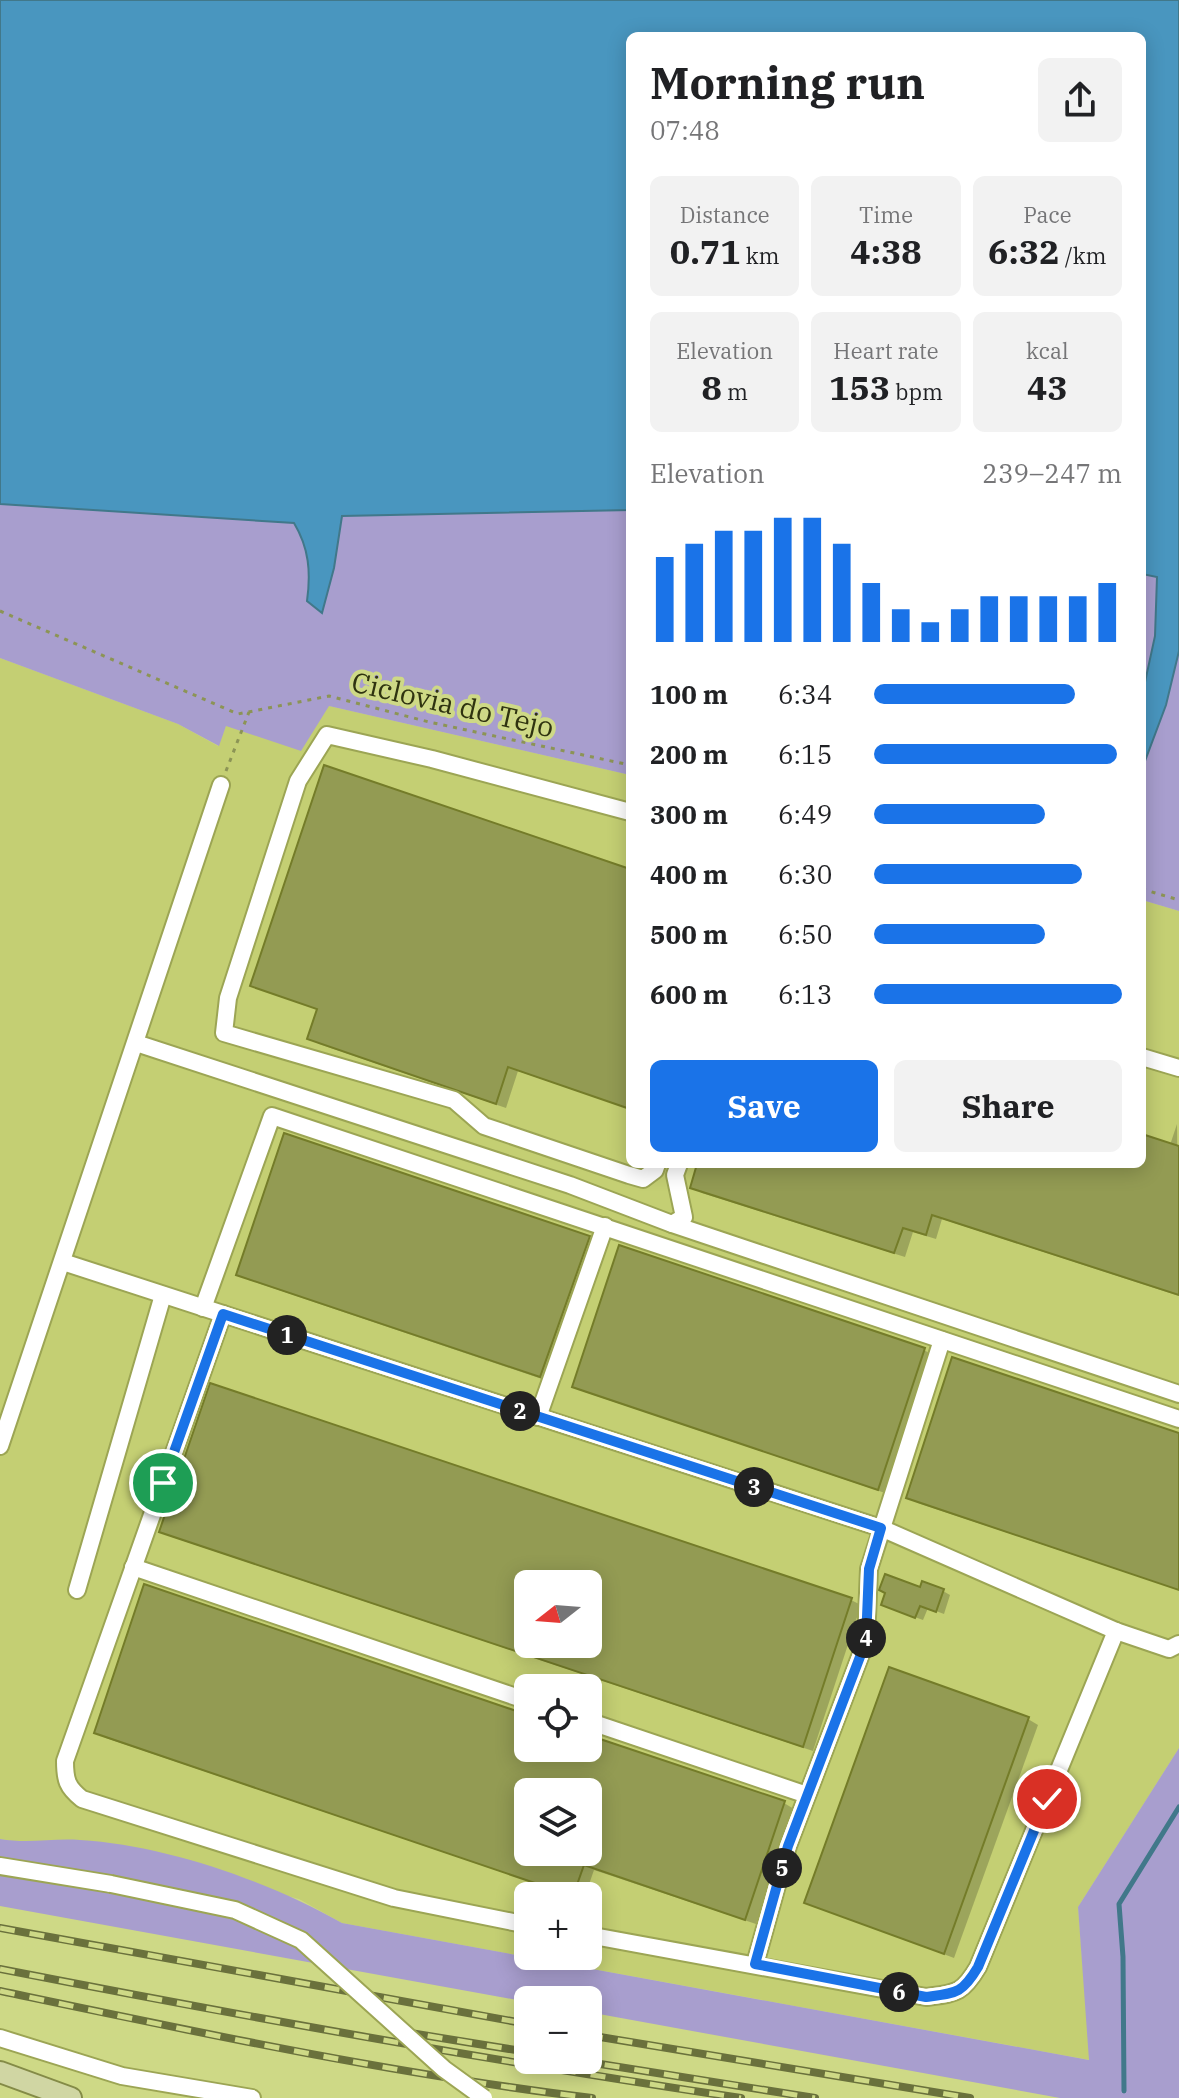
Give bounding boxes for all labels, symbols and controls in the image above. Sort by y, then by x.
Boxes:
text: Morning run [650,54,925,111]
button: share [1038,58,1122,142]
text: 07:48 [650,113,720,147]
text: Distance [680,200,770,229]
text: Time [859,200,913,229]
text: Pace [1023,200,1072,229]
text: 0.71 [670,229,741,273]
text: 4:38 [850,229,922,273]
text: 6:32 [988,229,1060,273]
text: km [741,241,780,270]
text: /km [1060,241,1107,270]
text: Elevation [676,336,773,365]
text: Heart rate [833,336,939,365]
text: kcal [1026,336,1069,365]
text: 8 [701,365,722,409]
text: 153 [829,365,890,409]
text: 43 [1027,365,1068,409]
text: m [722,377,748,406]
text: bpm [890,377,943,406]
text: Elevation [650,456,765,490]
text: 239–247 m [982,456,1122,490]
street label: Ciclovia do Tejo [348,663,558,745]
text: 100 m [650,677,728,711]
text: 6:34 [778,677,832,711]
text: 200 m [650,737,728,771]
text: 6:15 [778,737,832,771]
text: 300 m [650,797,728,831]
text: 6:49 [778,797,832,831]
text: 400 m [650,857,728,891]
text: 6:30 [778,857,832,891]
text: 500 m [650,917,728,951]
text: 6:50 [778,917,832,951]
text: 600 m [650,977,728,1011]
text: 6:13 [778,977,832,1011]
button: Save [650,1060,878,1152]
button: Share [894,1060,1122,1152]
pin: 1 [267,1315,307,1355]
text: 1 [280,1320,294,1349]
pin: 2 [500,1391,540,1431]
text: 2 [513,1396,527,1425]
pin [129,1449,197,1517]
icon: arrive [141,1461,185,1505]
pin: 3 [734,1467,774,1507]
text: 3 [747,1472,761,1501]
north arrow [514,1570,602,1658]
map controls [514,1570,602,2074]
pin: 4 [846,1618,886,1658]
text: 4 [859,1623,873,1652]
button: locate [514,1674,602,1762]
pin [1013,1765,1081,1833]
icon: check [1025,1777,1069,1821]
button: layers [514,1778,602,1866]
pin: 5 [762,1848,802,1888]
text: 5 [775,1853,789,1882]
button: + [514,1882,602,1970]
pin: 6 [879,1972,919,2012]
text: 6 [892,1977,906,2006]
button: − [514,1986,602,2074]

